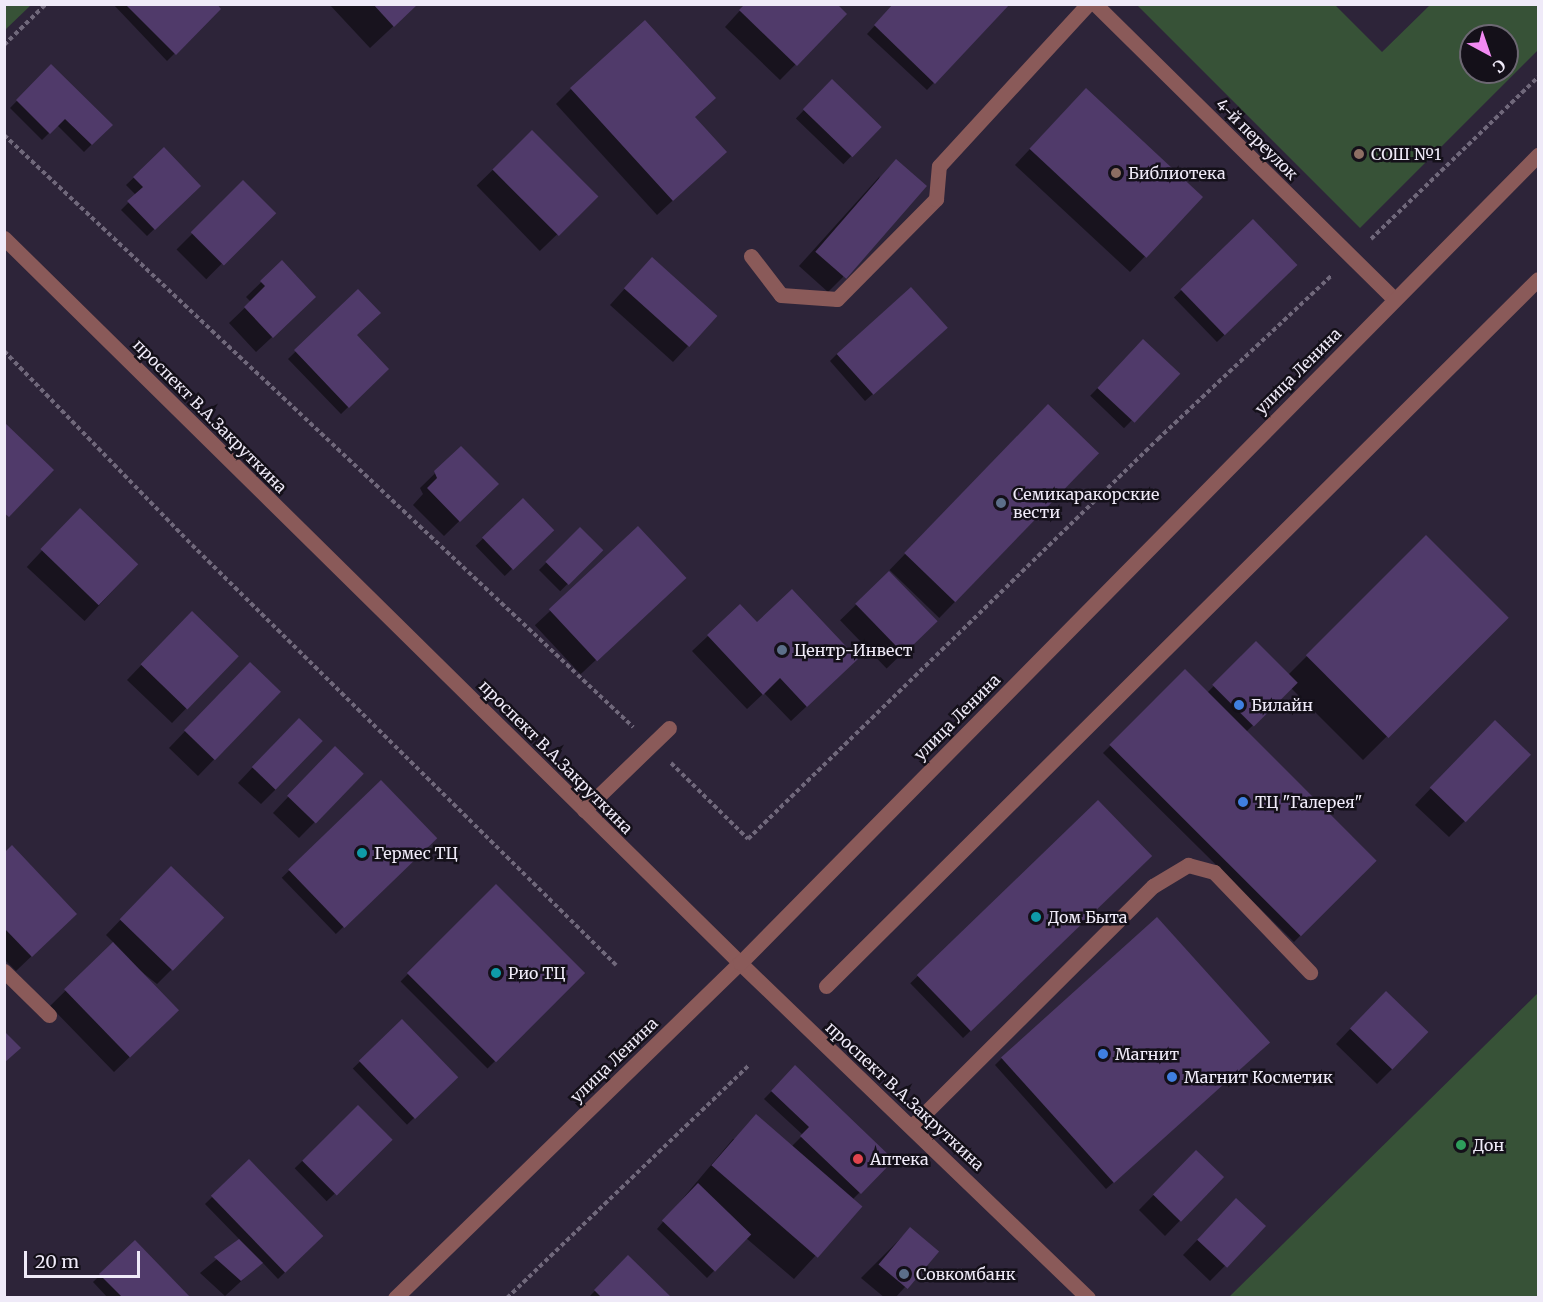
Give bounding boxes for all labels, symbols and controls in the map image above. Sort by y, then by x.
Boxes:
north arrow [1459,24,1519,84]
text: С [1489,55,1510,77]
street label: 4-й переулок [1212,94,1302,184]
place label: СОШ №1 [1371,144,1441,164]
marker: СОШ №1 [1352,147,1366,161]
place label: Библиотека [1128,163,1226,183]
marker: Библиотека [1109,166,1123,180]
street label: улица Ленина [1251,324,1345,418]
street label: проспект В.А.Закруткина [129,335,291,497]
place label: Семикаракорские вести [1013,484,1159,522]
marker: Семикаракорские вести [994,496,1008,510]
place label: Центр-Инвест [794,640,913,660]
marker: Центр-Инвест [775,643,789,657]
street label: улица Ленина [910,670,1004,764]
street label: проспект В.А.Закруткина [475,676,637,838]
place label: Билайн [1251,695,1313,715]
marker: Билайн [1232,698,1246,712]
place label: ТЦ "Галерея" [1255,792,1362,812]
marker: ТЦ "Галерея" [1236,795,1250,809]
place label: Гермес ТЦ [374,843,458,863]
marker: Гермес ТЦ [355,846,369,860]
place label: Дом Быта [1048,907,1127,927]
marker: Дом Быта [1029,910,1043,924]
place label: Рио ТЦ [508,963,566,983]
marker: Рио ТЦ [489,966,503,980]
street label: улица Ленина [566,1014,662,1106]
street label: проспект В.А.Закруткина [822,1018,988,1174]
place label: Магнит [1115,1044,1179,1064]
marker: Магнит [1096,1047,1110,1061]
place label: Магнит Косметик [1184,1067,1333,1087]
marker: Магнит Косметик [1165,1070,1179,1084]
place label: Дон [1473,1135,1504,1155]
marker: Дон [1454,1138,1468,1152]
place label: Аптека [870,1149,929,1169]
marker: Аптека [851,1152,865,1166]
scale bar [27,1239,142,1277]
text: 20 m [35,1250,79,1273]
place label: Совкомбанк [916,1264,1016,1284]
marker: Совкомбанк [897,1267,911,1281]

